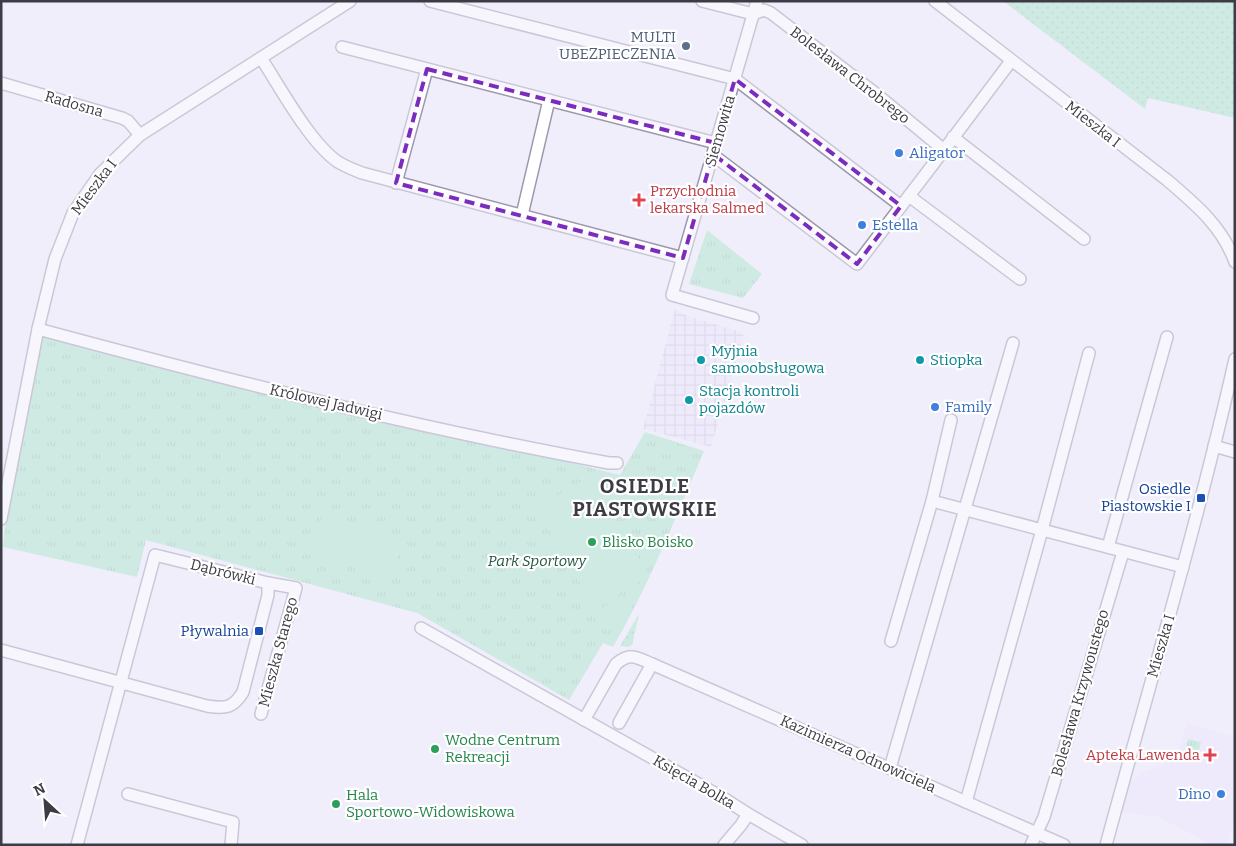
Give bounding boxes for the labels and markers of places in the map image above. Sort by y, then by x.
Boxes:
place label: MULTI UBEZPIECZENIA [559,28,676,63]
marker: MULTI UBEZPIECZENIA [680,40,692,52]
place label: Aligator [909,144,965,162]
marker: Aligator [893,147,905,159]
place label: Przychodnia lekarska Salmed [650,182,764,217]
marker: Przychodnia lekarska Salmed [632,193,646,207]
place label: Estella [872,216,918,234]
marker: Estella [856,219,868,231]
place label: Myjnia samoobsługowa [711,342,825,377]
place label: Stiopka [930,351,983,369]
marker: Myjnia samoobsługowa [695,354,707,366]
marker: Stiopka [914,354,926,366]
place label: Stacja kontroli pojazdów [699,382,800,417]
marker: Stacja kontroli pojazdów [683,394,695,406]
place label: Family [945,398,992,416]
marker: Family [929,401,941,413]
place label: Osiedle Piastowskie I [1101,480,1191,515]
marker: Osiedle Piastowskie I [1195,492,1207,504]
place label: Blisko Boisko [602,533,693,551]
marker: Blisko Boisko [586,536,598,548]
place label: Pływalnia [181,622,249,640]
marker: Pływalnia [253,625,265,637]
place label: Wodne Centrum Rekreacji [445,731,561,766]
marker: Wodne Centrum Rekreacji [429,743,441,755]
place label: Apteka Lawenda [1086,746,1200,764]
marker: Apteka Lawenda [1204,749,1216,761]
place label: Dino [1178,785,1211,803]
place label: Hala Sportowo-Widowiskowa [346,786,515,821]
marker: Dino [1215,788,1227,800]
marker: Hala Sportowo-Widowiskowa [330,798,342,810]

